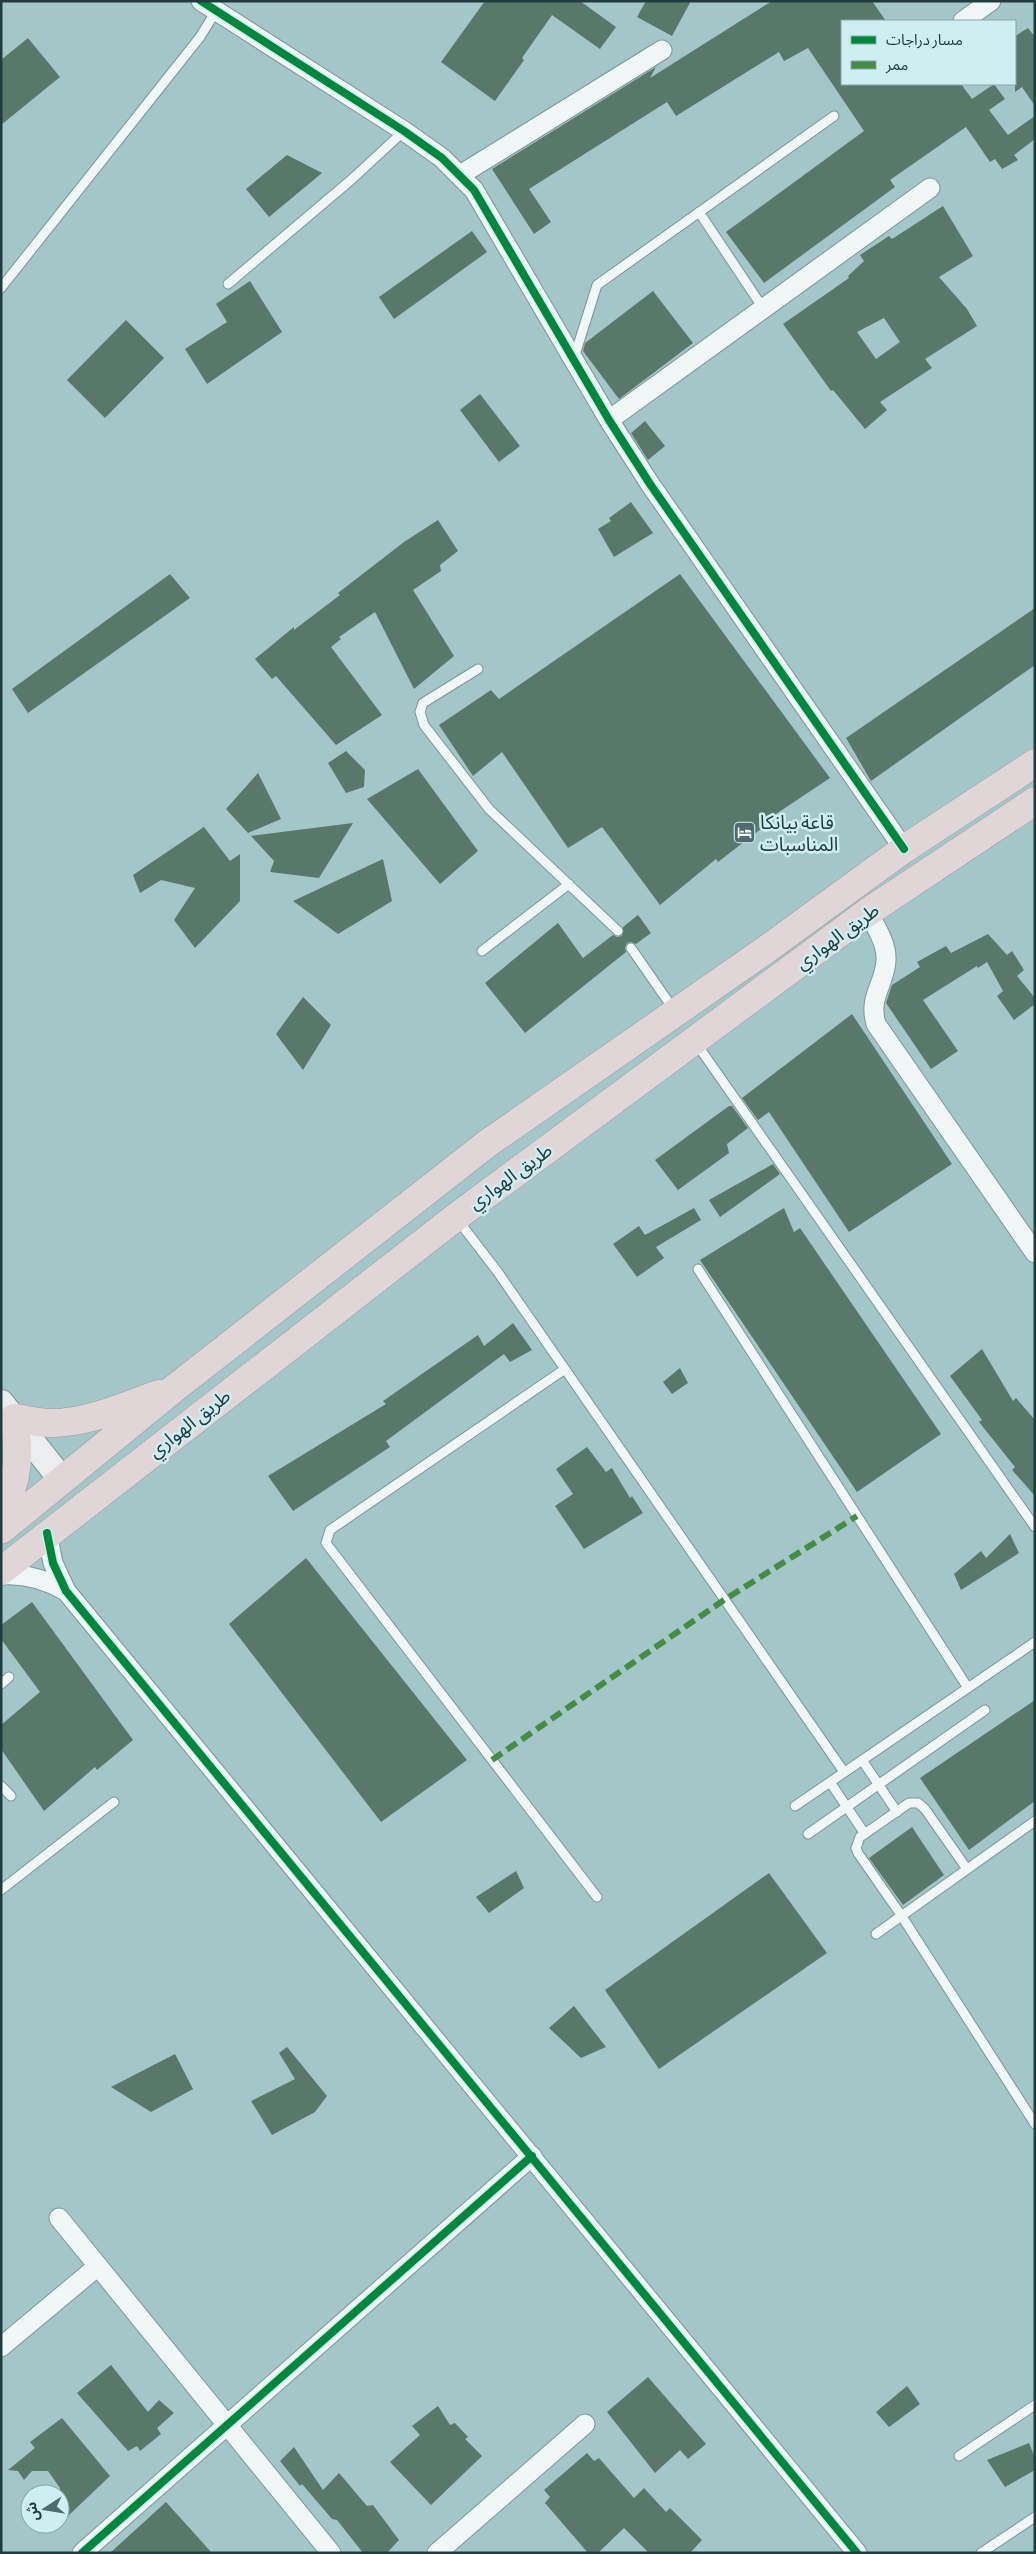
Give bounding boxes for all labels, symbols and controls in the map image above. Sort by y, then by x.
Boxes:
legend [841,20,1016,85]
text: مسار دراجات [886,31,963,50]
text: ممر [885,56,909,75]
place label: قاعة بيانكا المناسبات [760,812,838,857]
hotel icon: قاعة بيانكا المناسبات [732,821,756,845]
street label: طريق الهواري [792,899,886,977]
street label: طريق الهواري [465,1139,559,1217]
street label: طريق الهواري [144,1385,237,1465]
north arrow [20,2484,70,2534]
text: ش [22,2500,43,2523]

